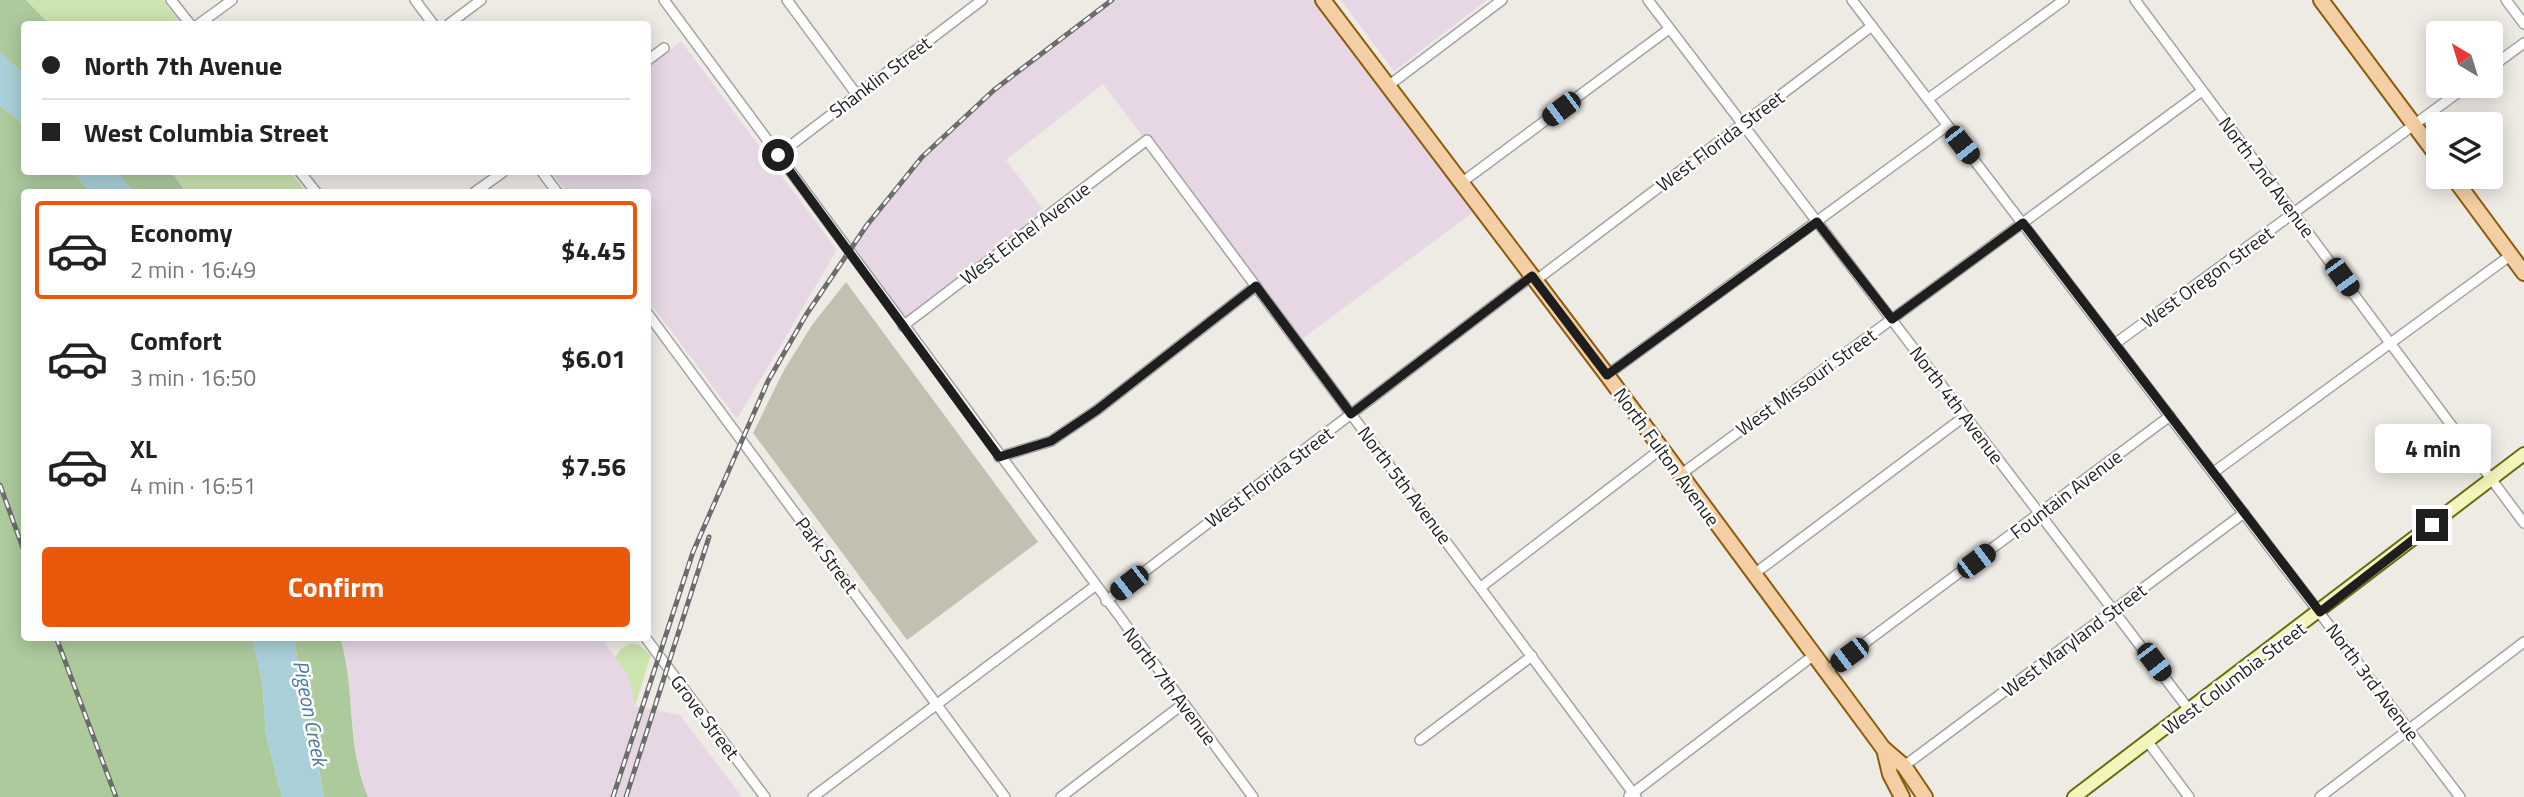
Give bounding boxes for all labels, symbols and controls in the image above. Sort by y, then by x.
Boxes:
north arrow [2426,21,2502,98]
map controls [2426,21,2503,189]
street label: Shanklin Street [823,28,937,125]
text: North 7th Avenue [84,46,282,85]
street label: West Florida Street [1650,83,1790,198]
car [1538,88,1585,130]
street label: North 2nd Avenue [2212,110,2323,243]
button: layers [2426,112,2503,189]
text: West Columbia Street [84,113,328,152]
car [1941,122,1984,168]
route start [762,139,794,171]
street label: West Eichel Avenue [953,174,1096,291]
text: Economy [130,213,232,252]
street label: West Oregon Street [2135,218,2279,335]
icon: car [46,219,109,282]
text: $4.45 [561,231,626,270]
text: 2 min · 16:49 [130,252,256,287]
car [2322,254,2363,300]
street label: West Missouri Street [1729,320,1882,443]
text: Comfort [130,321,222,360]
icon: car [46,327,109,390]
text: $6.01 [561,339,626,378]
street label: North 4th Avenue [1903,339,2012,470]
text: 3 min · 16:50 [130,360,256,395]
street label: North Fulton Avenue [1607,381,1728,532]
street label: West Florida Street [1199,419,1339,534]
street label: North 5th Avenue [1351,419,1460,550]
callout: 4 min [2374,424,2490,472]
text: XL [130,429,157,468]
text: 4 min [2405,431,2461,466]
icon: car [46,435,109,498]
street label: Fountain Avenue [2003,442,2128,546]
text: $7.56 [561,447,626,486]
text: 4 min · 16:51 [130,468,256,503]
route end [2416,509,2448,541]
street label: Park Street [789,510,866,599]
car [1953,540,2000,582]
button: Confirm [42,547,630,627]
car [1106,562,1153,604]
street label: West Maryland Street [1995,575,2152,704]
street label: West Columbia Street [2156,614,2312,741]
street label: North 3rd Avenue [2319,617,2427,747]
street label: North 7th Avenue [1116,620,1225,751]
car [1826,634,1873,676]
car [2133,639,2176,685]
water label: Pigeon Creek [285,657,337,771]
street label: Grove Street [664,668,747,765]

